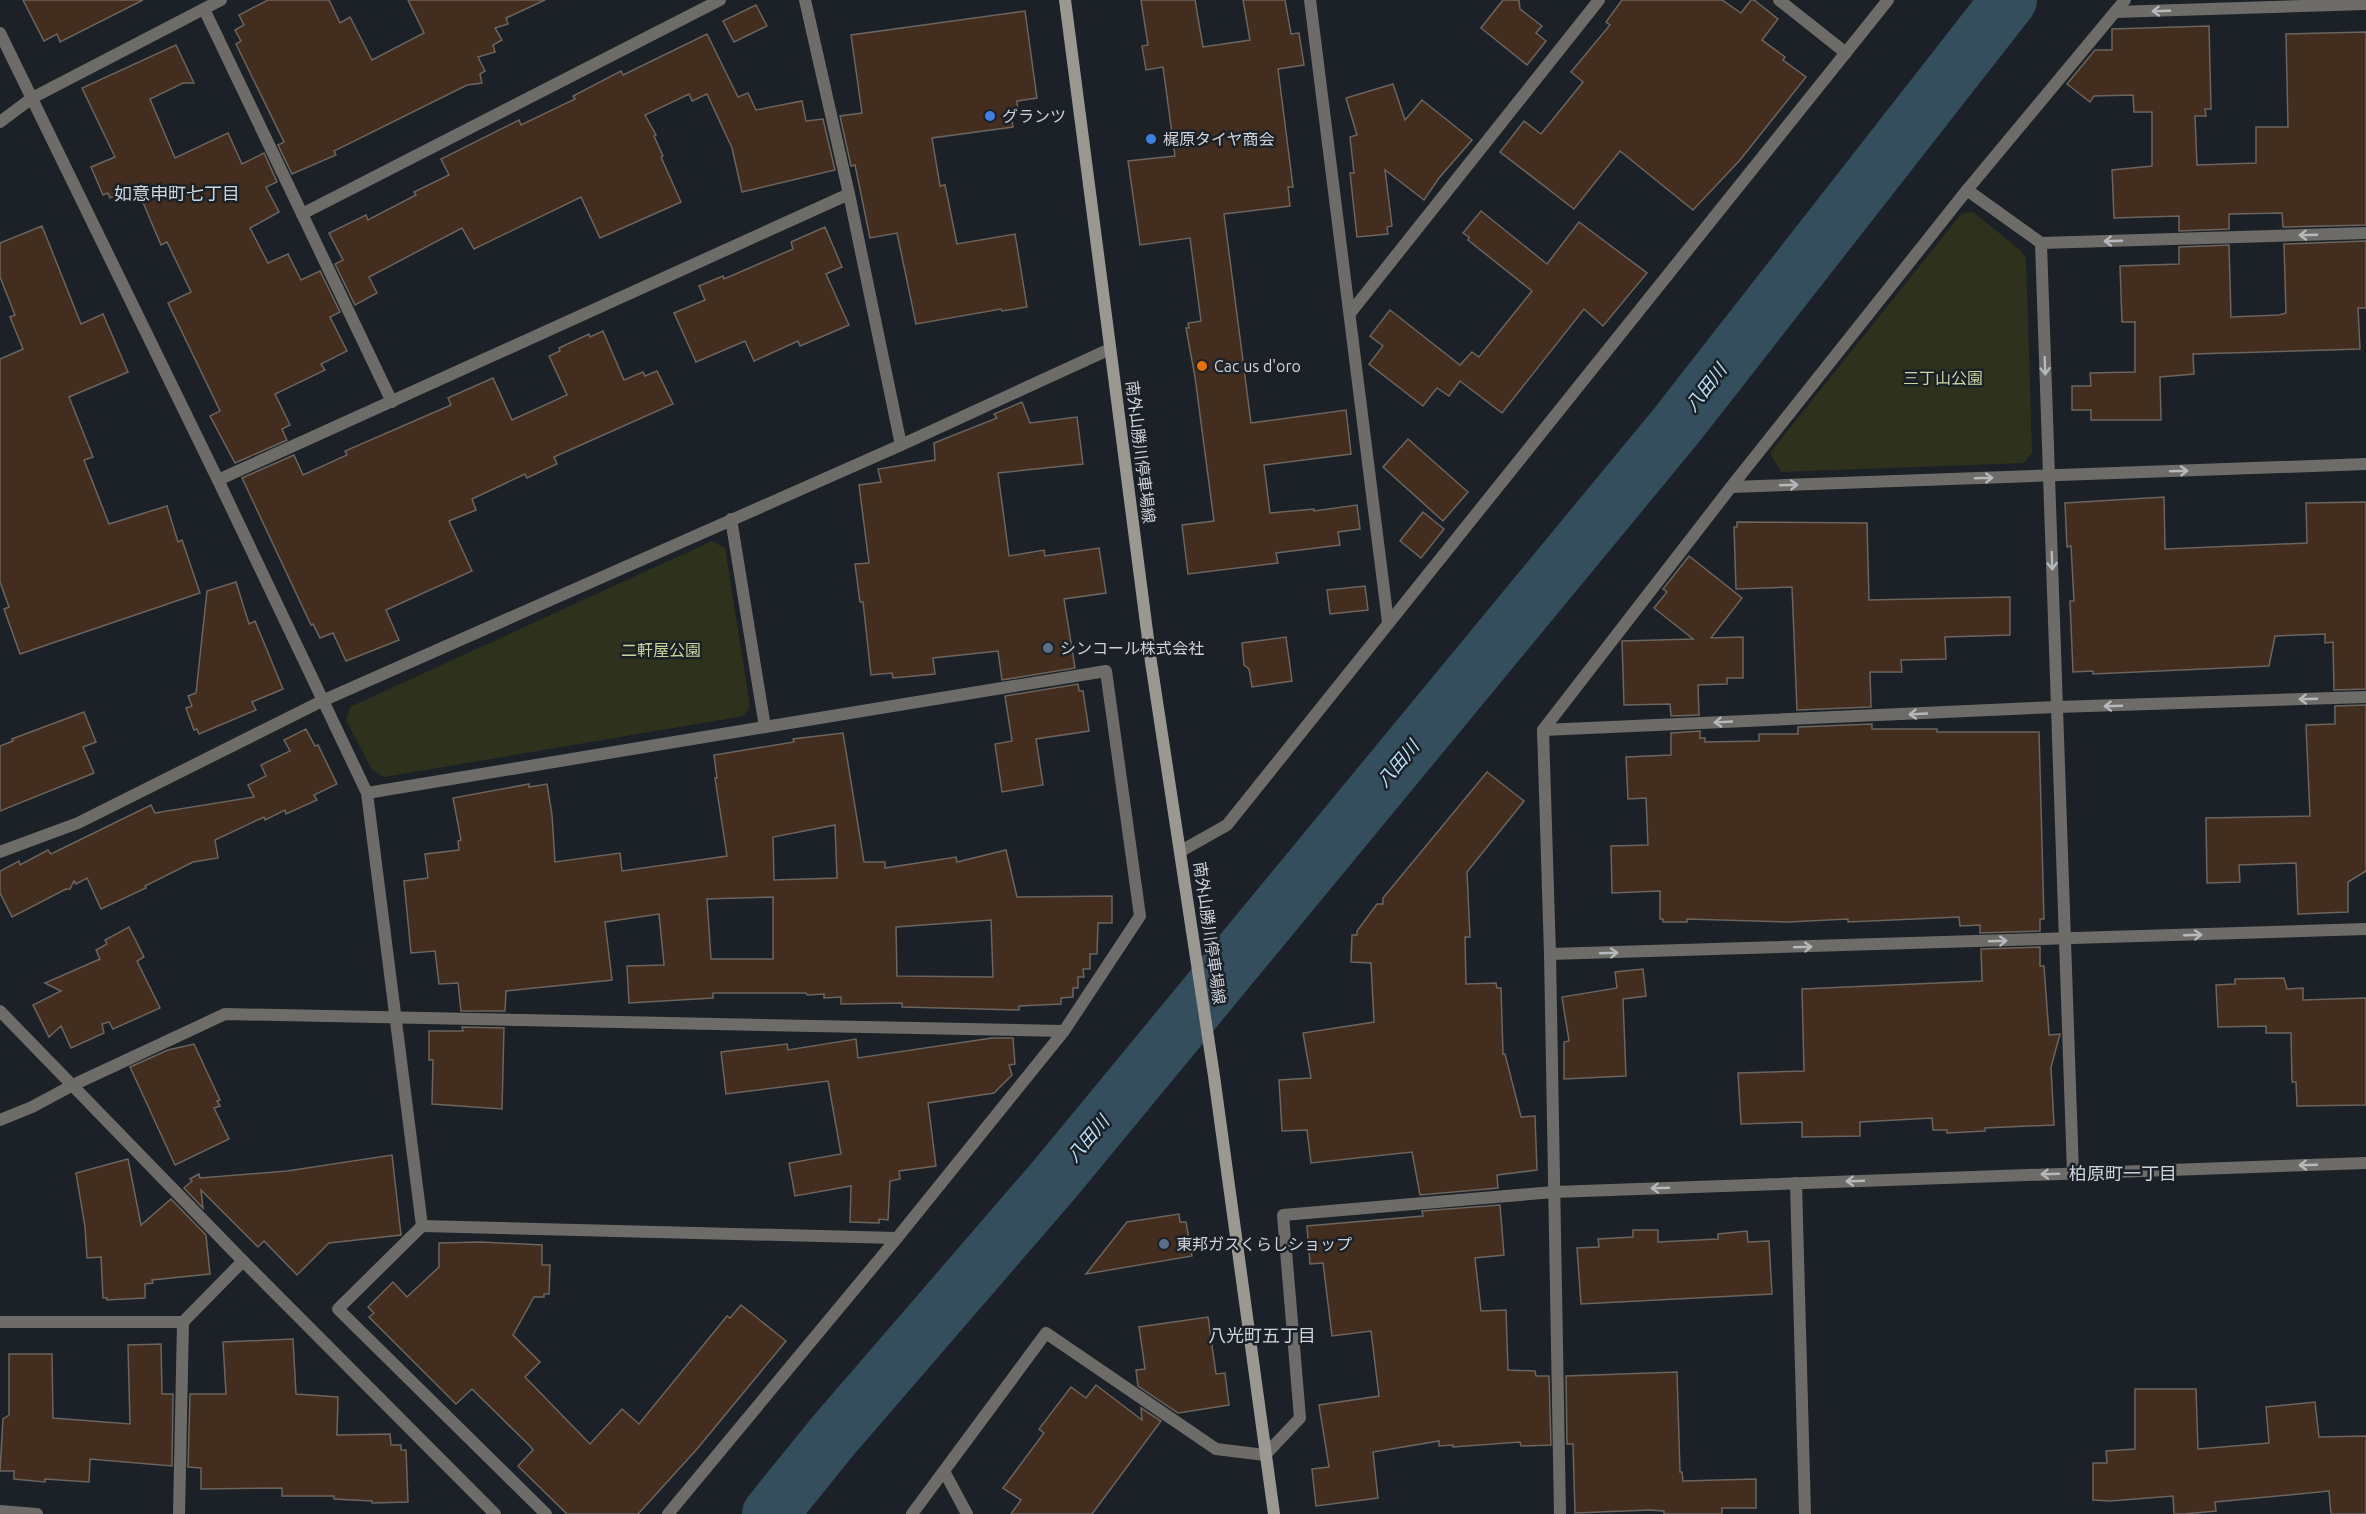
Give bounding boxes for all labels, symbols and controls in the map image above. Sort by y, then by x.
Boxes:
one-way arrow [2151,5,2171,17]
place label: グランツ [1002,107,1066,125]
marker: グランツ [983,109,997,123]
place label: 梶原タイヤ商会 [1163,130,1275,148]
marker: 梶原タイヤ商会 [1144,132,1158,146]
district label: 如意申町七丁目 [114,183,240,203]
one-way arrow [2298,229,2318,240]
one-way arrow [2103,235,2123,246]
one-way arrow [2040,355,2051,375]
place label: Cac us d'oro [1214,357,1301,375]
water label: 八田川 [1681,358,1731,415]
marker: Cac us d'oro [1195,359,1209,373]
park label: 三丁山公園 [1903,369,1983,387]
street label: 南外山勝川停車場線 [1123,379,1159,525]
one-way arrow [2169,465,2189,476]
one-way arrow [1974,472,1994,484]
one-way arrow [1779,480,1799,491]
one-way arrow [2046,550,2058,570]
place label: シンコール株式会社 [1060,639,1204,657]
park label: 二軒屋公園 [621,641,701,659]
marker: シンコール株式会社 [1041,641,1055,655]
one-way arrow [2298,693,2318,705]
one-way arrow [2103,700,2123,711]
one-way arrow [1908,708,1928,719]
one-way arrow [1714,717,1733,728]
water label: 八田川 [1372,735,1424,790]
street label: 南外山勝川停車場線 [1191,860,1229,1006]
one-way arrow [2183,929,2203,940]
one-way arrow [1988,935,2008,947]
one-way arrow [1793,941,1813,953]
one-way arrow [1598,947,1618,958]
water label: 八田川 [1062,1110,1114,1165]
one-way arrow [2298,1160,2318,1171]
district label: 柏原町一丁目 [2069,1163,2177,1183]
one-way arrow [2040,1169,2060,1180]
one-way arrow [1845,1176,1865,1187]
one-way arrow [1650,1183,1670,1194]
place label: 東邦ガスくらしショップ [1176,1235,1352,1253]
marker: 東邦ガスくらしショップ [1157,1237,1171,1251]
district label: 八光町五丁目 [1208,1325,1316,1345]

